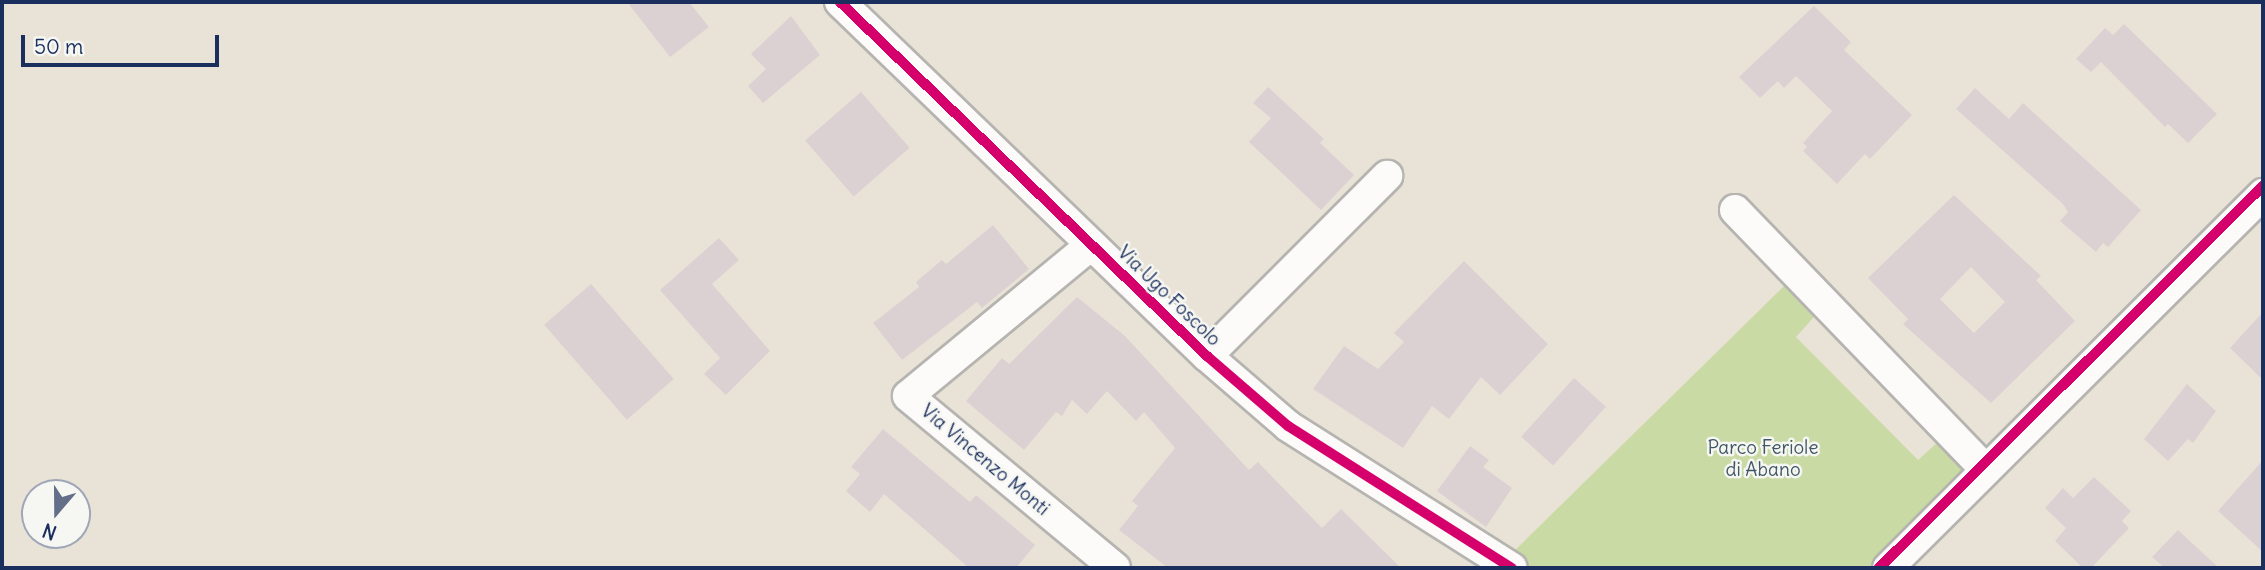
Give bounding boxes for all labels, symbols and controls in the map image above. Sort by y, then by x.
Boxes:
scale bar [24,21,222,65]
text: 50 m [34,33,83,60]
street label: Via Ugo Foscolo [1113,241,1225,351]
street label: Via Vincenzo Monti [916,400,1054,520]
park label: Parco Feriole di Abano [1707,437,1819,481]
north arrow [21,479,91,549]
text: N [39,518,60,545]

